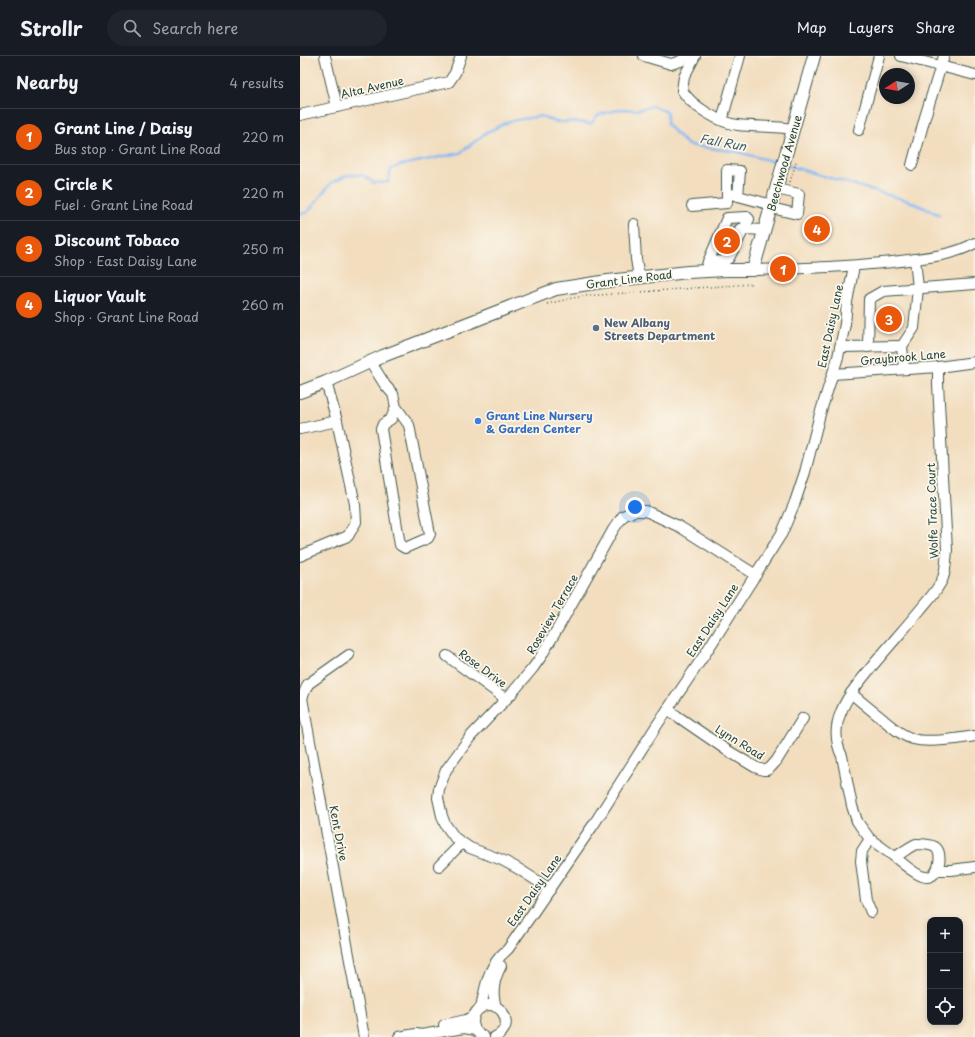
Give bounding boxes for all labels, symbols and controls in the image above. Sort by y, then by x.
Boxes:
search box [107,10,387,46]
text: Strollr [20,14,83,42]
text: Search here [153,16,238,39]
icon: search [121,17,143,39]
text: Map [797,17,827,38]
text: Layers [849,17,894,38]
text: Share [916,17,955,38]
north arrow [879,68,915,104]
text: Nearby [16,69,78,95]
street label: Alta Avenue [339,72,405,102]
text: 4 results [230,73,284,92]
street label: Beechwood Avenue [762,113,806,213]
text: Grant Line / Daisy [54,116,192,139]
text: 1 [26,127,32,146]
text: 220 m [242,127,284,146]
water label: Fall Run [698,129,748,155]
text: Bus stop · Grant Line Road [54,139,221,158]
text: Circle K [54,172,113,195]
text: 2 [24,183,34,202]
text: 220 m [242,183,284,202]
text: Fuel · Grant Line Road [54,195,193,214]
pin: 4 [804,214,830,244]
pin: 2 [714,226,740,256]
text: Discount Tobaco [54,228,179,251]
text: 3 [25,239,33,258]
text: 250 m [242,239,284,258]
text: Shop · East Daisy Lane [54,251,197,270]
pin: 1 [770,254,796,284]
street label: Grant Line Road [585,265,673,293]
street label: East Daisy Lane [813,283,847,369]
text: Liquor Vault [54,284,146,307]
text: 4 [25,295,33,314]
text: 260 m [242,295,284,314]
pin: 3 [876,304,902,334]
text: Shop · Grant Line Road [54,307,199,326]
place label: New Albany Streets Department [604,314,715,344]
marker: New Albany Streets Department [591,323,601,333]
street label: Graybrook Lane [860,345,946,369]
place label: Grant Line Nursery & Garden Center [486,407,593,437]
marker: Grant Line Nursery & Garden Center [473,416,483,426]
street label: Wolfe Trace Court [922,462,942,559]
your location [625,497,645,517]
street label: Roseview Terrace [522,571,582,657]
street label: East Daisy Lane [682,580,742,660]
street label: Rose Drive [455,645,511,691]
street label: Lynn Road [712,720,768,764]
street label: Kent Drive [325,804,353,862]
street label: East Daisy Lane [503,850,565,930]
map controls [927,917,963,1025]
button: + [927,917,963,953]
button: − [927,953,963,989]
button: locate [927,989,963,1025]

